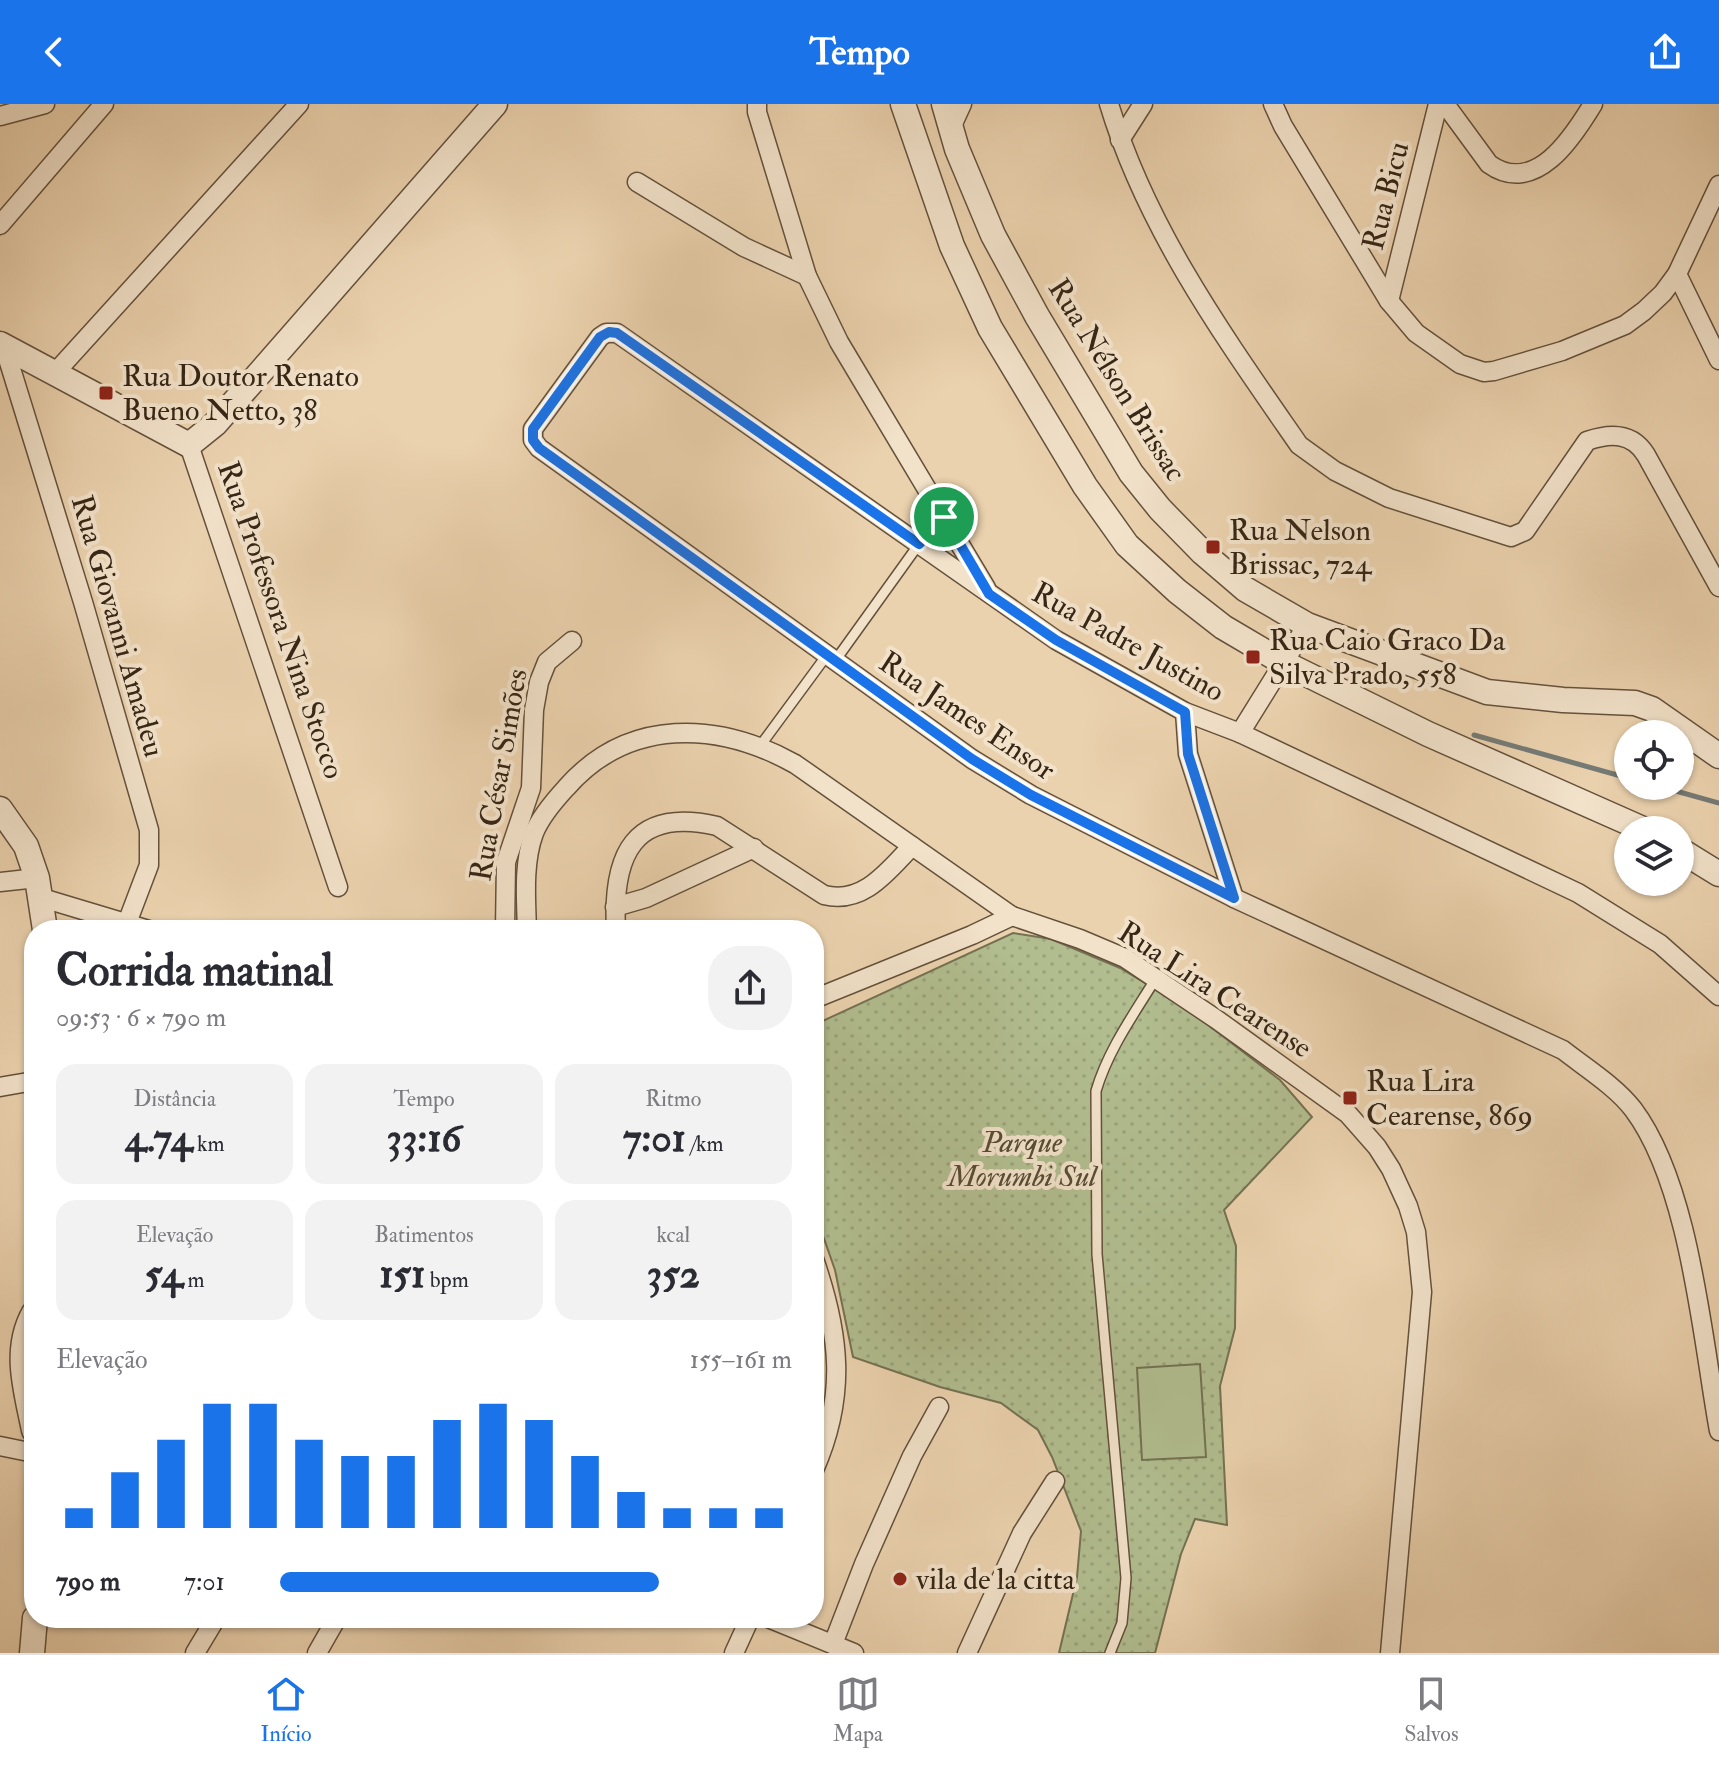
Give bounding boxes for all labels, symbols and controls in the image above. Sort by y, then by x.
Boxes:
icon: back [32,30,76,74]
text: Tempo [809,30,910,75]
icon: share [1643,30,1687,74]
street label: Rua Bicu [1355,138,1417,254]
street label: Rua Nélson Brissac [1040,272,1194,488]
place label: Rua Doutor Renato Bueno Netto, 38 [122,358,359,429]
marker: Rua Doutor Renato Bueno Netto, 38 [97,384,115,402]
street label: Rua Professora Nina Stocco [209,457,353,783]
pin [910,483,978,551]
street label: Rua Giovanni Amadeu [63,491,173,761]
icon: arrive [922,495,966,539]
place label: Rua Nelson Brissac, 724 [1229,512,1373,583]
marker: Rua Nelson Brissac, 724 [1204,538,1222,556]
street label: Rua Padre Justino [1025,574,1231,710]
place label: Rua Caio Graco Da Silva Prado, 558 [1269,622,1506,693]
street label: Rua James Ensor [872,643,1062,789]
marker: Rua Caio Graco Da Silva Prado, 558 [1244,648,1262,666]
street label: Rua César Simões [462,666,536,884]
map controls [1614,720,1694,896]
button: locate [1614,720,1694,800]
button: layers [1614,816,1694,896]
street label: Rua Lira Cearense [1111,914,1319,1066]
text: Corrida matinal [56,944,333,999]
button: share [708,946,792,1030]
text: 09:53 · 6 × 790 m [56,1002,226,1034]
place label: Rua Lira Cearense, 869 [1366,1063,1533,1134]
text: Distância [133,1085,216,1113]
text: Tempo [393,1085,455,1113]
text: Ritmo [645,1085,701,1113]
marker: Rua Lira Cearense, 869 [1341,1089,1359,1107]
text: 4.74 [125,1113,192,1164]
text: 33:16 [387,1113,461,1164]
text: 7:01 [623,1113,686,1164]
park label: Parque Morumbi Sul [946,1124,1099,1195]
text: km [192,1130,224,1158]
text: /km [686,1130,724,1158]
text: Elevação [136,1221,213,1249]
text: Batimentos [374,1221,474,1249]
text: kcal [656,1221,690,1249]
text: 54 [145,1249,183,1300]
text: 151 [379,1249,425,1300]
text: 352 [647,1249,700,1300]
text: m [183,1266,205,1294]
text: bpm [425,1266,469,1294]
text: Elevação [56,1344,148,1376]
text: 155–161 m [690,1344,792,1376]
place label: vila de la citta [915,1561,1076,1598]
text: 790 m [56,1566,120,1598]
text: 7:01 [184,1566,225,1598]
marker: vila de la citta [891,1570,909,1588]
tab: Início [261,1672,312,1748]
tab: Mapa [833,1672,883,1748]
tab: Salvos [1404,1672,1458,1748]

